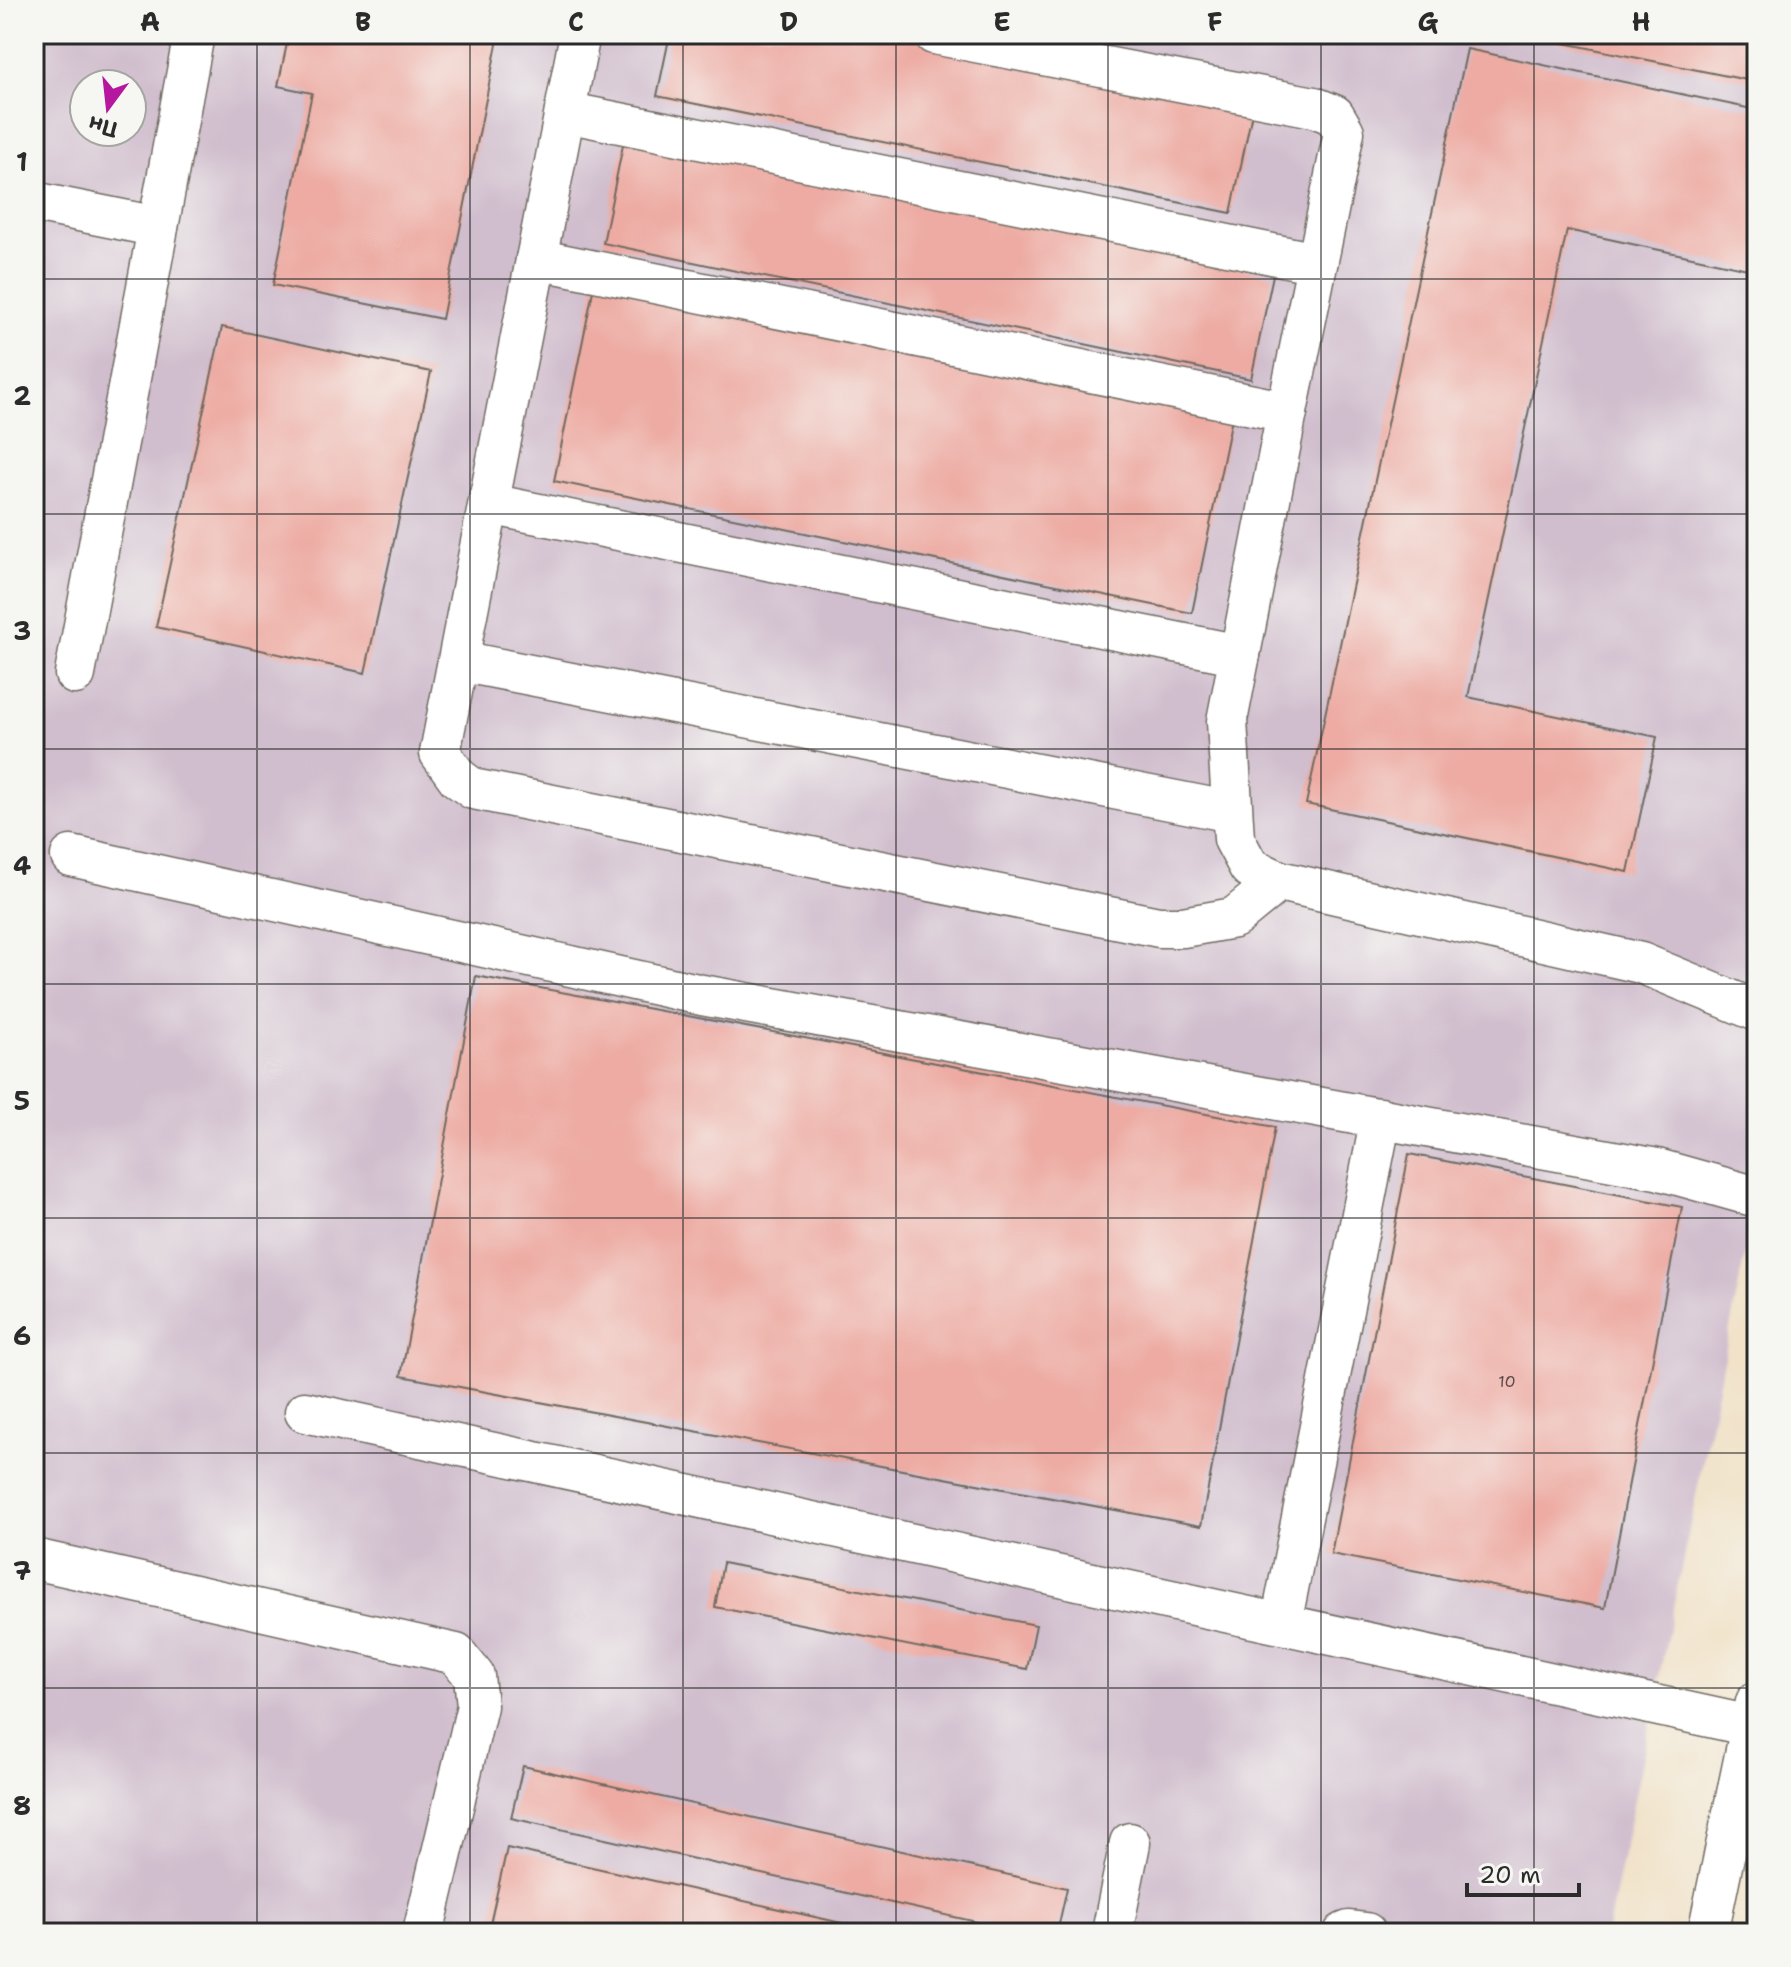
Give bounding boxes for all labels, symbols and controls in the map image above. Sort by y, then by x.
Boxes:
text: A [140,4,160,39]
text: B [355,4,371,39]
text: C [568,4,584,39]
text: D [780,4,798,39]
text: E [993,4,1011,39]
text: F [1207,4,1223,39]
text: G [1418,4,1439,39]
text: H [1632,4,1650,39]
north arrow [68,68,148,148]
text: Пн [85,109,121,145]
text: 1 [16,144,28,179]
text: 2 [13,378,31,413]
text: 3 [13,613,31,648]
text: 4 [13,848,31,883]
text: 5 [14,1083,30,1118]
text: 6 [13,1318,31,1353]
house number: 10 [1498,1371,1516,1392]
text: 7 [13,1553,31,1588]
text: 8 [13,1788,31,1823]
scale bar [1467,1847,1579,1897]
text: 20 m [1479,1859,1541,1891]

